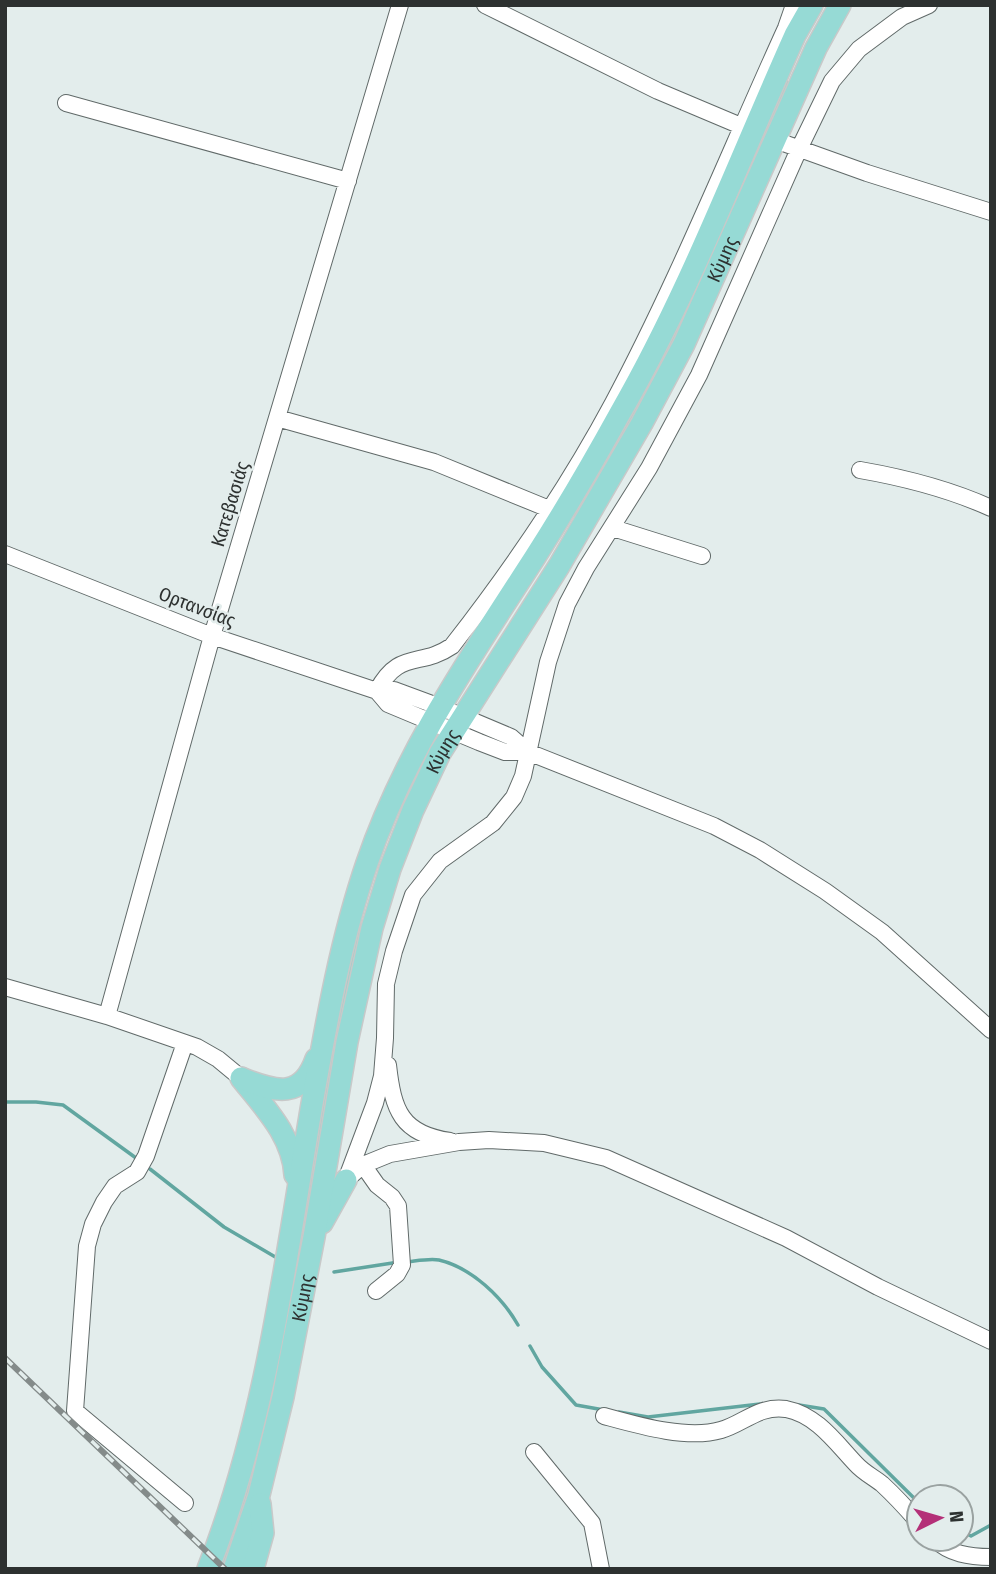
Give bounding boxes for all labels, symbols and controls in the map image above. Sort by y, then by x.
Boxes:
street label: Κύμης [702,233,742,286]
street label: Κατεβασιάς [206,458,254,550]
street label: Ορτανσίας [156,582,238,632]
street label: Κύμης [420,725,464,777]
street label: Κύμης [286,1272,318,1323]
north arrow [905,1483,975,1553]
text: N [944,1510,968,1523]

